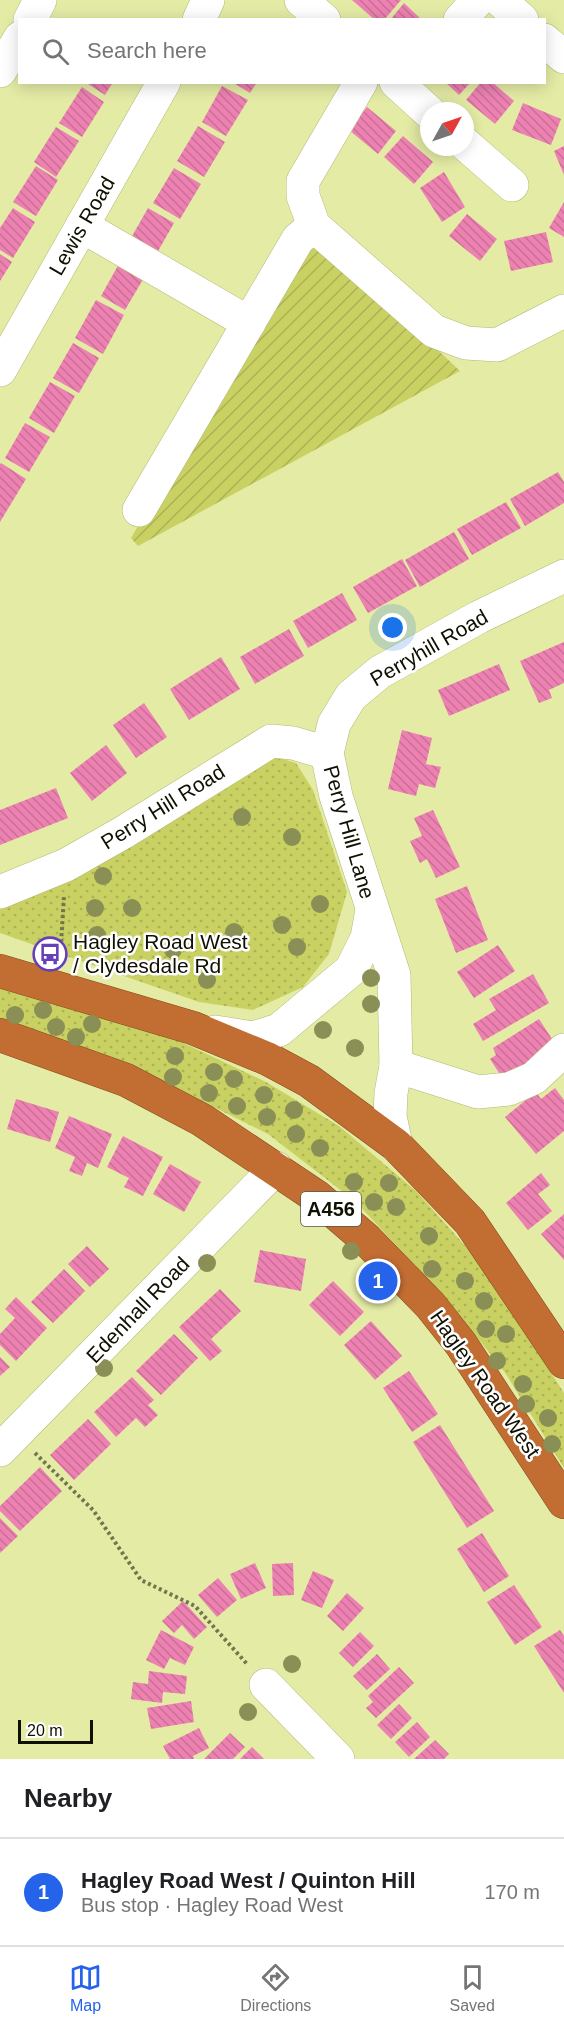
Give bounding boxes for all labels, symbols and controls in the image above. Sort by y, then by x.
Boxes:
search box [18,18,546,84]
icon: search [39,35,72,68]
text: Search here [87,38,207,63]
north arrow [420,102,474,156]
street label: Lewis Road [44,172,119,279]
street label: Perryhill Road [366,605,492,690]
your location [378,613,407,642]
street label: Perry Hill Road [97,759,229,854]
street label: Perry Hill Lane [319,762,380,901]
place label: Hagley Road West / Clydesdale Rd [73,930,248,977]
bus stop icon: Hagley Road West / Clydesdale Rd [32,936,68,972]
road number: A456 [301,1192,361,1226]
street label: Edenhall Road [82,1252,194,1367]
pin: 1 [358,1258,398,1304]
street label: Hagley Road West [426,1306,545,1462]
scale bar [18,1717,93,1744]
text: 20 m [27,1722,63,1739]
text: Nearby [24,1783,112,1813]
text: Hagley Road West / Quinton Hill [81,1868,416,1893]
text: 1 [38,1881,49,1903]
text: 170 m [484,1881,540,1903]
text: Bus stop · Hagley Road West [81,1894,343,1916]
tab: Map [69,1961,102,2015]
tab: Directions [240,1961,311,2015]
tab: Saved [450,1961,495,2015]

